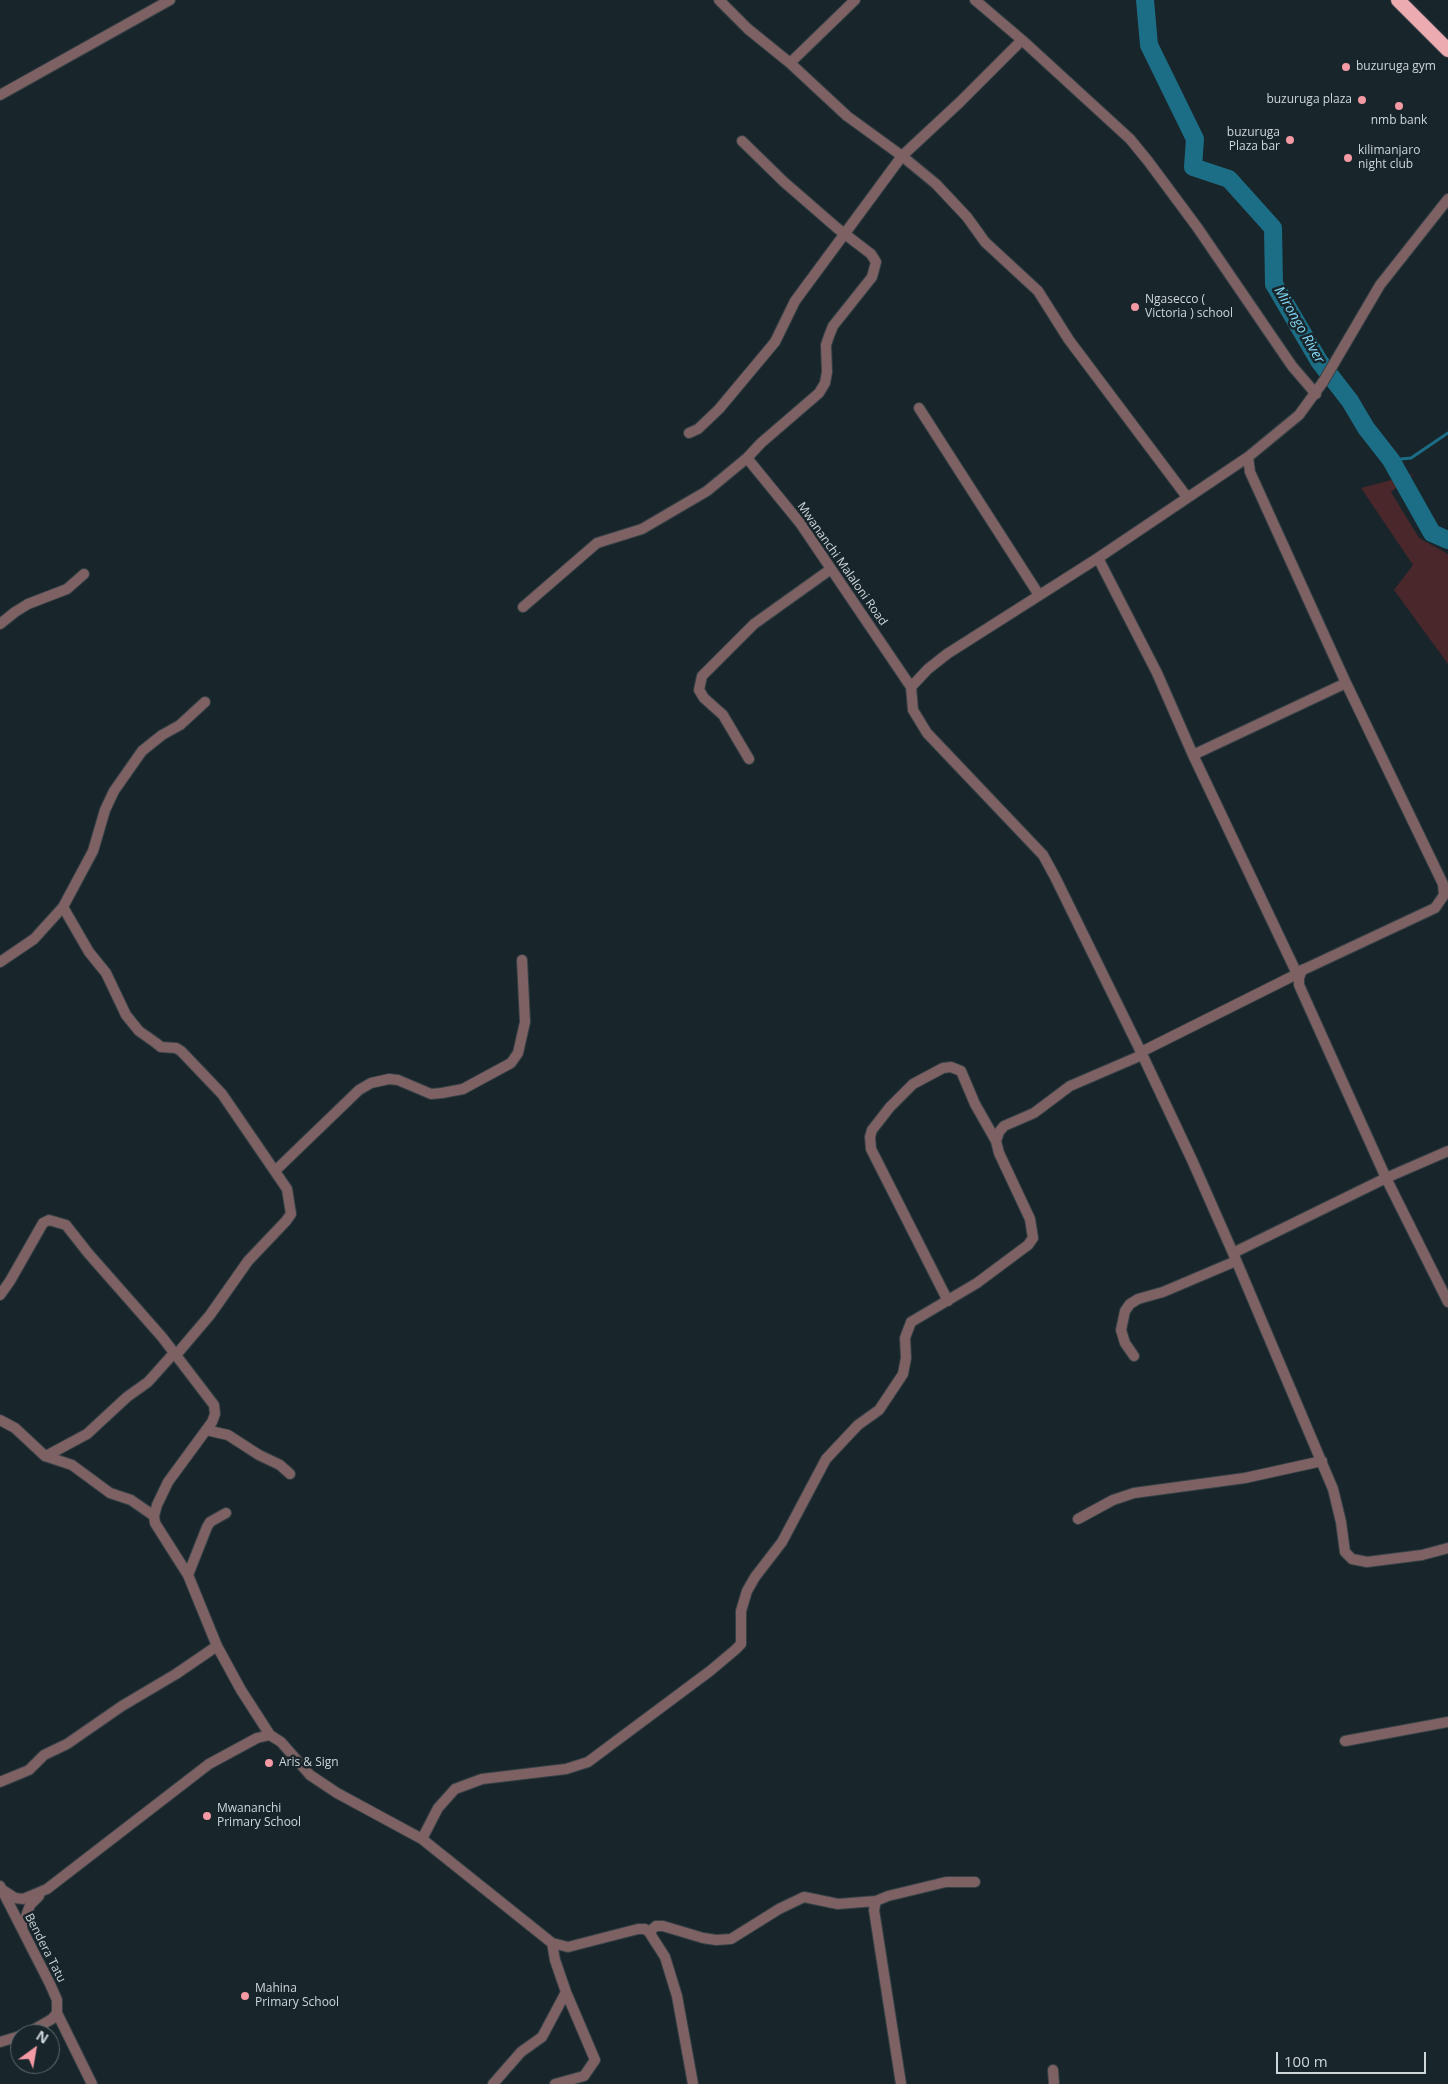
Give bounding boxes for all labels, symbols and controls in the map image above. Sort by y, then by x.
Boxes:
place label: buzuruga gym [1356,60,1436,74]
marker: buzuruga gym [1340,61,1352,73]
place label: buzuruga plaza [1266,93,1352,107]
marker: buzuruga plaza [1356,94,1368,106]
marker: nmb bank [1393,100,1405,112]
place label: nmb bank [1371,114,1427,128]
place label: buzuruga Plaza bar [1227,126,1280,154]
marker: buzuruga Plaza bar [1284,134,1296,146]
place label: kilimanjaro night club [1358,144,1420,172]
marker: kilimanjaro night club [1342,152,1354,164]
water label: Mirongo River [1270,284,1328,366]
place label: Ngasecco ( Victoria ) school [1145,293,1233,321]
marker: Ngasecco ( Victoria ) school [1129,301,1141,313]
street label: Mwananchi Malaloni Road [794,500,890,628]
place label: Aris & Sign [279,1756,339,1770]
marker: Aris & Sign [263,1757,275,1769]
place label: Mwananchi Primary School [217,1802,301,1830]
marker: Mwananchi Primary School [201,1810,213,1822]
street label: Bendera Tatu [21,1911,69,1985]
place label: Mahina Primary School [255,1982,339,2010]
marker: Mahina Primary School [239,1990,251,2002]
north arrow [10,2024,60,2074]
text: N [33,2026,53,2048]
scale bar [1278,2042,1428,2074]
text: 100 m [1284,2051,1328,2071]

